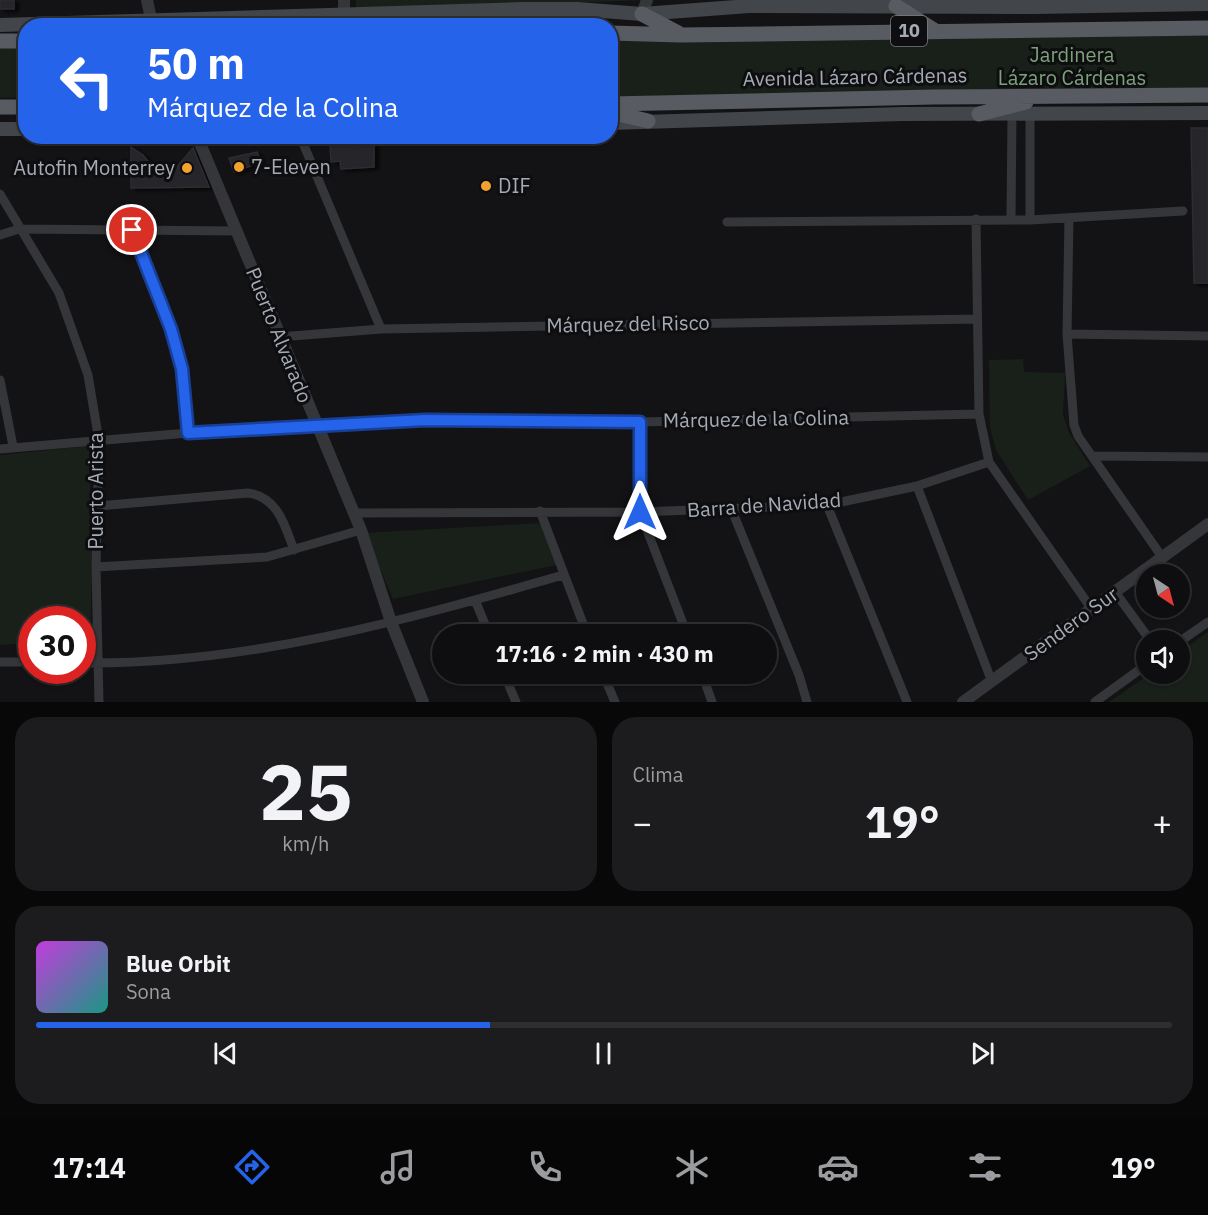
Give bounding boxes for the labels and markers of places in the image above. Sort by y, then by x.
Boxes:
place label: 7-Eleven [251,153,331,180]
place label: Autofin Monterrey [13,154,175,181]
marker: 7-Eleven [232,160,246,174]
marker: Autofin Monterrey [180,161,194,175]
place label: DIF [498,172,531,199]
marker: DIF [479,179,493,193]
pin [106,204,157,255]

